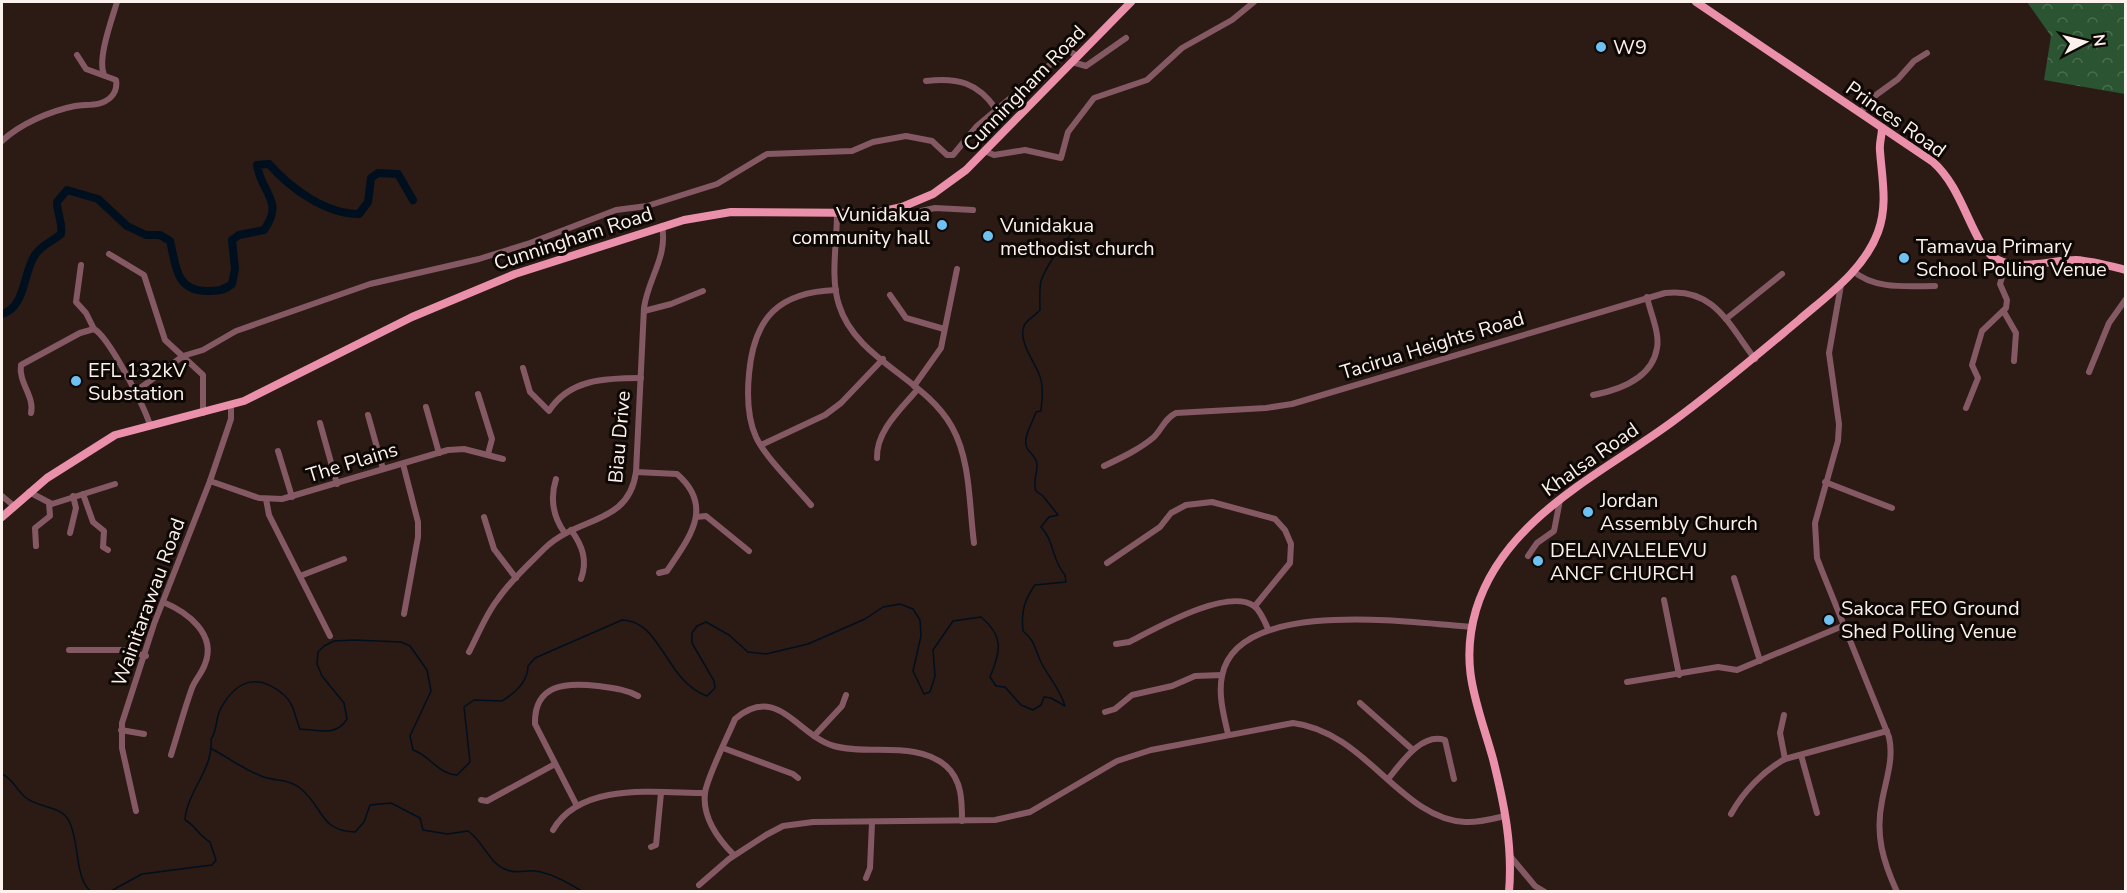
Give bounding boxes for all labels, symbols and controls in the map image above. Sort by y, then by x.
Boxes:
north arrow [2055,12,2115,72]
street label: Cunningham Road [957,19,1092,157]
text: N [2087,33,2111,48]
place label: W9 [1613,34,1647,61]
marker: W9 [1594,40,1608,54]
street label: Princes Road [1840,75,1951,164]
street label: Cunningham Road [490,200,656,277]
place label: Vunidakua community hall [792,201,930,251]
place label: Vunidakua methodist church [999,212,1155,262]
marker: Vunidakua community hall [935,218,949,232]
marker: Vunidakua methodist church [981,229,995,243]
place label: Tamavua Primary School Polling Venue [1916,233,2107,283]
marker: Tamavua Primary School Polling Venue [1897,251,1911,265]
street label: Tacirua Heights Road [1337,305,1527,386]
place label: EFL 132kV Substation [88,357,187,407]
marker: EFL 132kV Substation [69,374,83,388]
street label: Biau Drive [602,390,637,484]
street label: Khalsa Road [1537,416,1644,503]
street label: The Plains [303,436,401,489]
place label: Jordan Assembly Church [1599,487,1758,537]
marker: Jordan Assembly Church [1581,505,1595,519]
street label: Wainitarawau Road [105,514,191,690]
place label: DELAIVALELEVU ANCF CHURCH [1550,537,1707,587]
marker: DELAIVALELEVU ANCF CHURCH [1531,554,1545,568]
place label: Sakoca FEO Ground Shed Polling Venue [1841,595,2020,645]
marker: Sakoca FEO Ground Shed Polling Venue [1822,613,1836,627]

